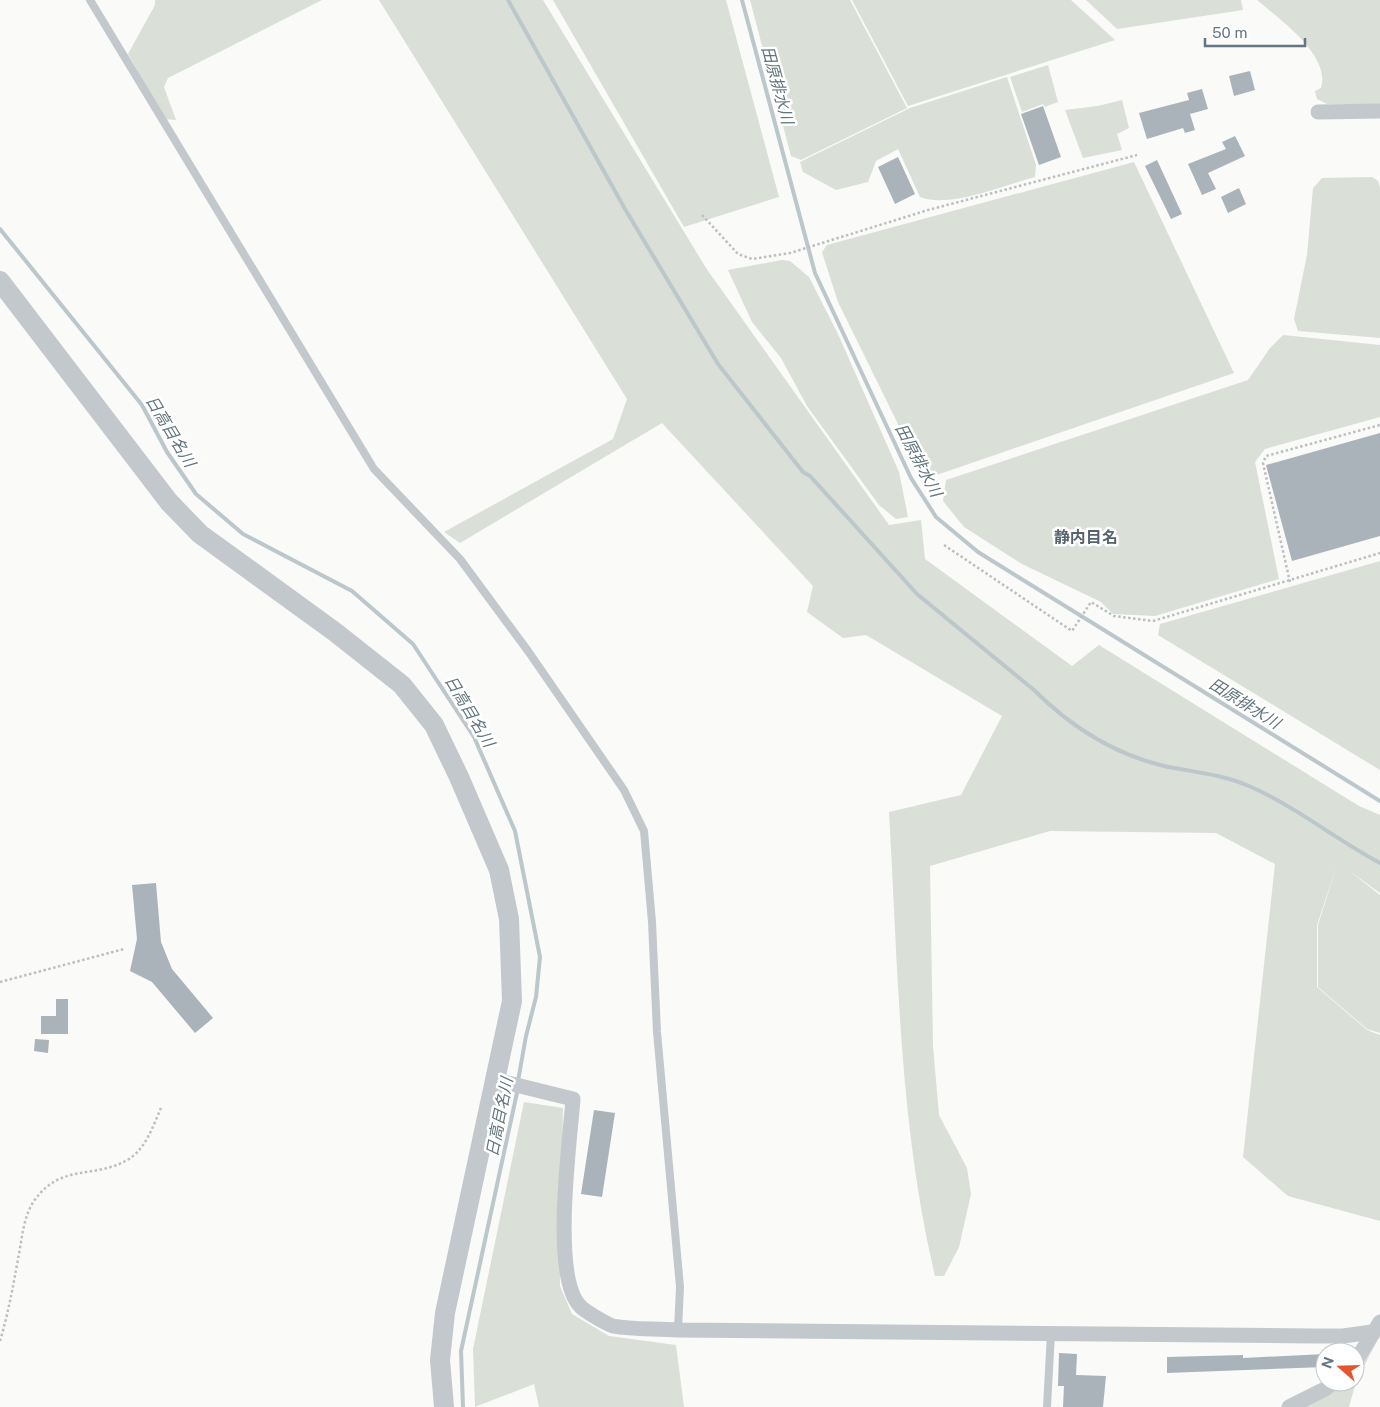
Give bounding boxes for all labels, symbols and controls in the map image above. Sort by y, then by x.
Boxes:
scale bar [1205,15,1305,47]
text: 50 m [1212,24,1247,41]
water label: 田原排水川 [758,44,798,128]
water label: 日高目名川 [142,392,200,472]
water label: 田原排水川 [891,420,947,502]
district label: 静内目名 [1054,528,1118,547]
water label: 日高目名川 [441,672,499,752]
water label: 田原排水川 [1206,674,1285,734]
water label: 日高目名川 [483,1074,517,1158]
north arrow [1315,1342,1365,1392]
text: N [1318,1355,1337,1370]

